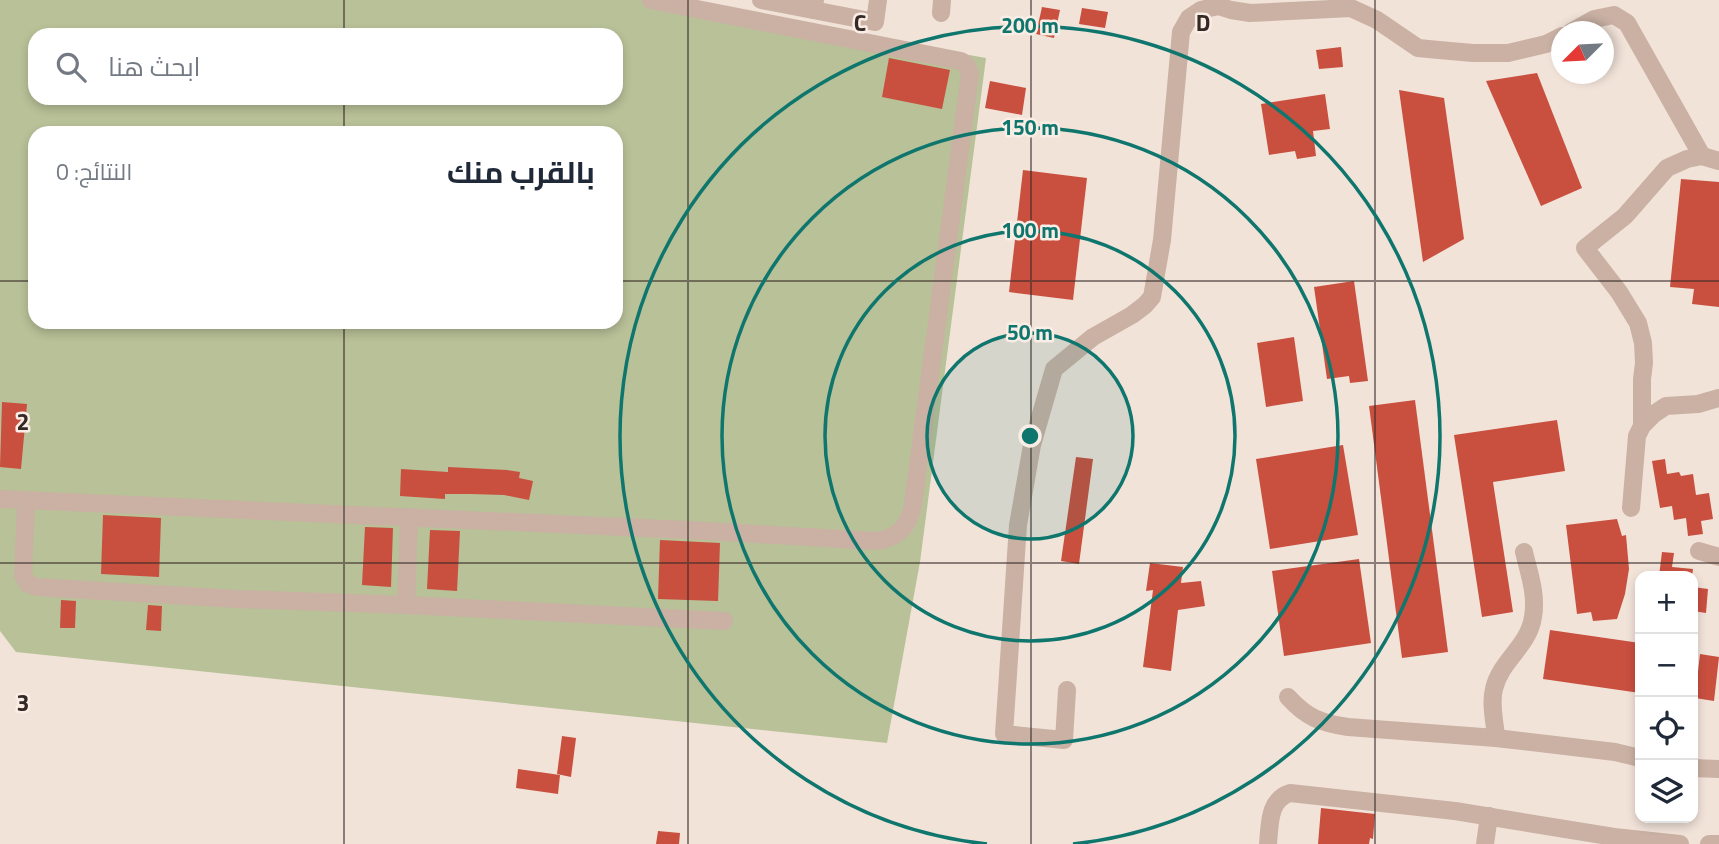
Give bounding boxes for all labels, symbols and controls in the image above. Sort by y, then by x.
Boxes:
text: C [854,5,866,40]
text: D [1196,5,1210,40]
text: 200 m [1001,9,1059,41]
north arrow [1551,21,1614,84]
search box [28,28,623,105]
text: ابحث هنا [108,47,201,86]
icon: search [52,48,90,86]
text: 150 m [1001,111,1059,143]
text: بالقرب منك [447,149,595,195]
text: النتائج: 0 [56,154,132,189]
text: 100 m [1001,214,1059,246]
text: 50 m [1007,316,1053,348]
text: 2 [17,404,29,439]
centre of rings [1018,424,1042,448]
map controls [1635,571,1698,823]
button: + [1635,571,1698,634]
button: − [1635,634,1698,697]
text: 3 [17,685,29,720]
button: locate [1635,697,1698,760]
button: layers [1635,760,1698,823]

